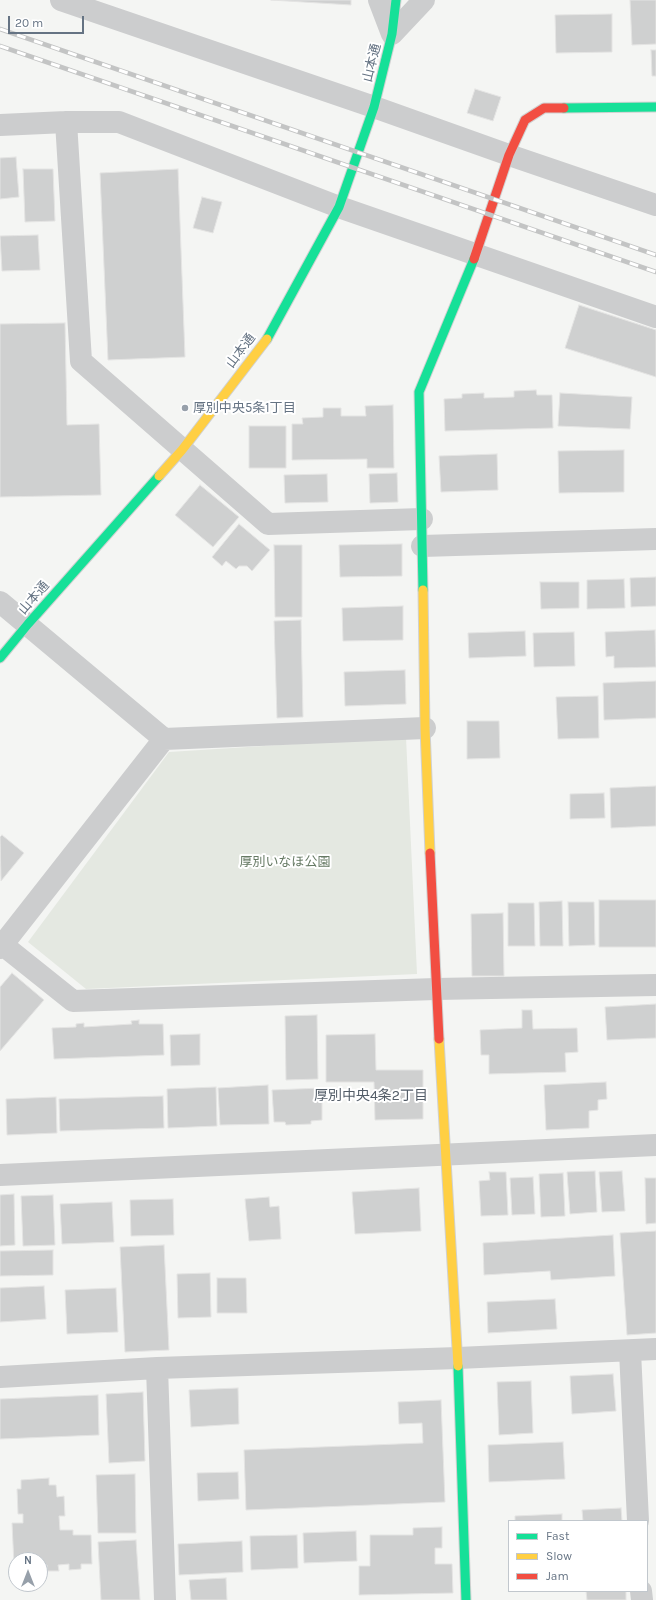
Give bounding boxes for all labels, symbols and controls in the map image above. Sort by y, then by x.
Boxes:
scale bar [10,8,86,34]
text: 20 m [15,16,43,30]
street label: 山本通 [360,42,384,84]
street label: 山本通 [223,331,259,371]
place label: 厚別中央5条1丁目 [193,400,296,416]
marker: 厚別中央5条1丁目 [180,403,190,413]
street label: 山本通 [15,578,53,618]
park label: 厚別いなほ公園 [240,854,330,870]
district label: 厚別中央4条2丁目 [314,1088,428,1104]
legend [508,1520,648,1592]
text: Fast [546,1529,569,1543]
text: Slow [546,1549,572,1563]
north arrow [8,1552,48,1592]
text: N [24,1554,32,1567]
text: Jam [546,1569,569,1583]

